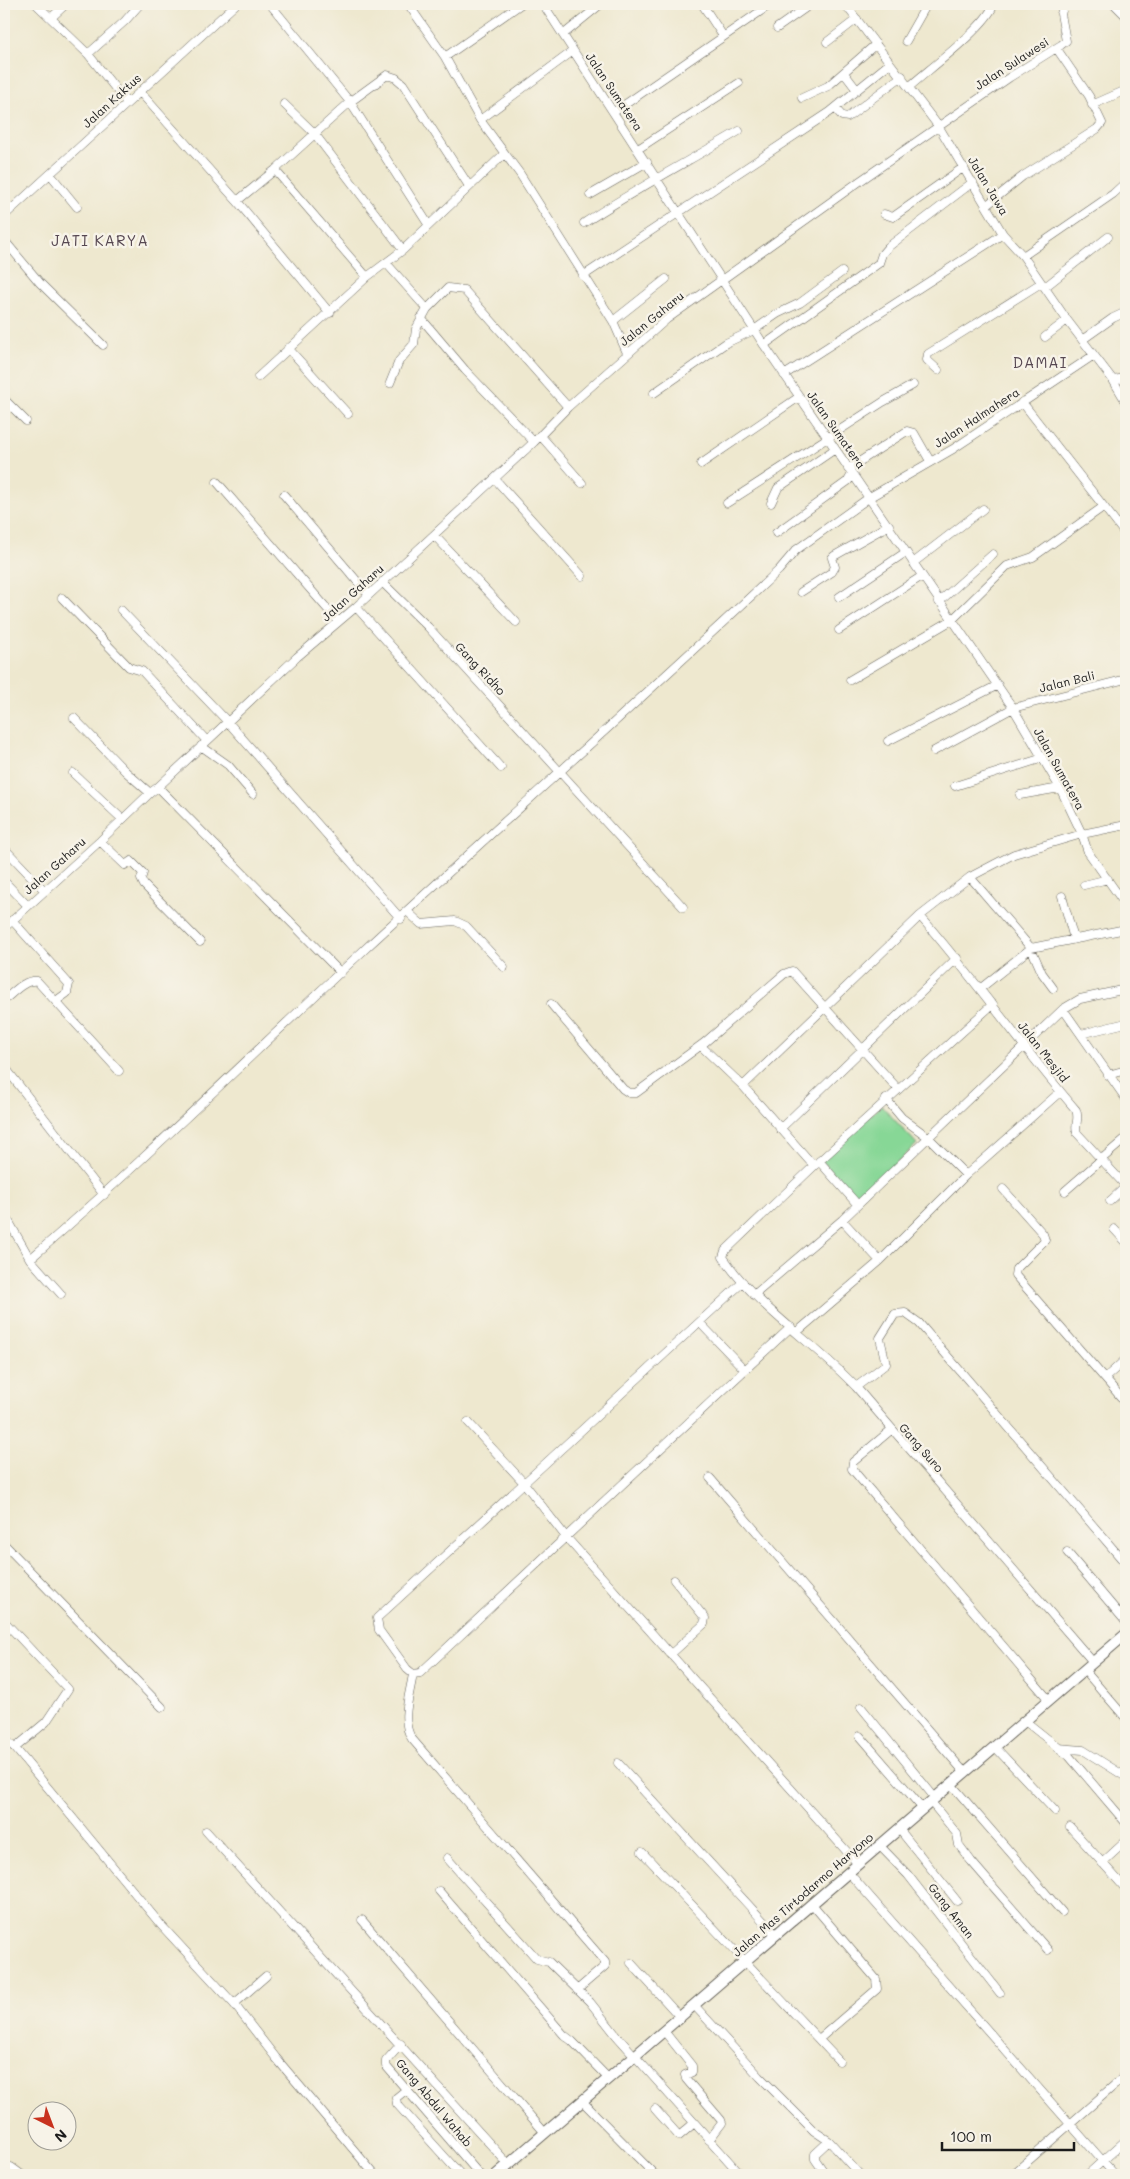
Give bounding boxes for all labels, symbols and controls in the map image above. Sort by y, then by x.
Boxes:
street label: Jalan Sulawesi [971,33,1051,93]
street label: Jalan Sumatera [583,49,647,134]
street label: Jalan Kaktus [79,69,144,131]
street label: Jalan Jawa [965,153,1013,218]
district label: JATI KARYA [51,230,149,250]
street label: Jalan Gaharu [616,287,687,349]
district label: DAMAI [1013,352,1067,372]
street label: Jalan Halmahera [931,384,1022,451]
street label: Jalan Sumatera [804,387,870,472]
street label: Jalan Gaharu [318,560,387,624]
street label: Gang Ridho [452,638,509,698]
street label: Jalan Bali [1037,666,1096,696]
street label: Jalan Sumatera [1031,725,1089,812]
street label: Jalan Gaharu [20,833,89,897]
street label: Jalan Mesjid [1015,1018,1073,1085]
street label: Gang Suro [896,1419,948,1475]
street label: Jalan Mas Tirtodarmo Haryono [729,1829,876,1960]
street label: Gang Aman [925,1880,978,1941]
street label: Gang Abdul Wahab [393,2055,476,2150]
north arrow [28,2102,78,2152]
scale bar [942,2119,1075,2151]
text: N [51,2125,71,2147]
text: 100 m [950,2126,992,2146]

